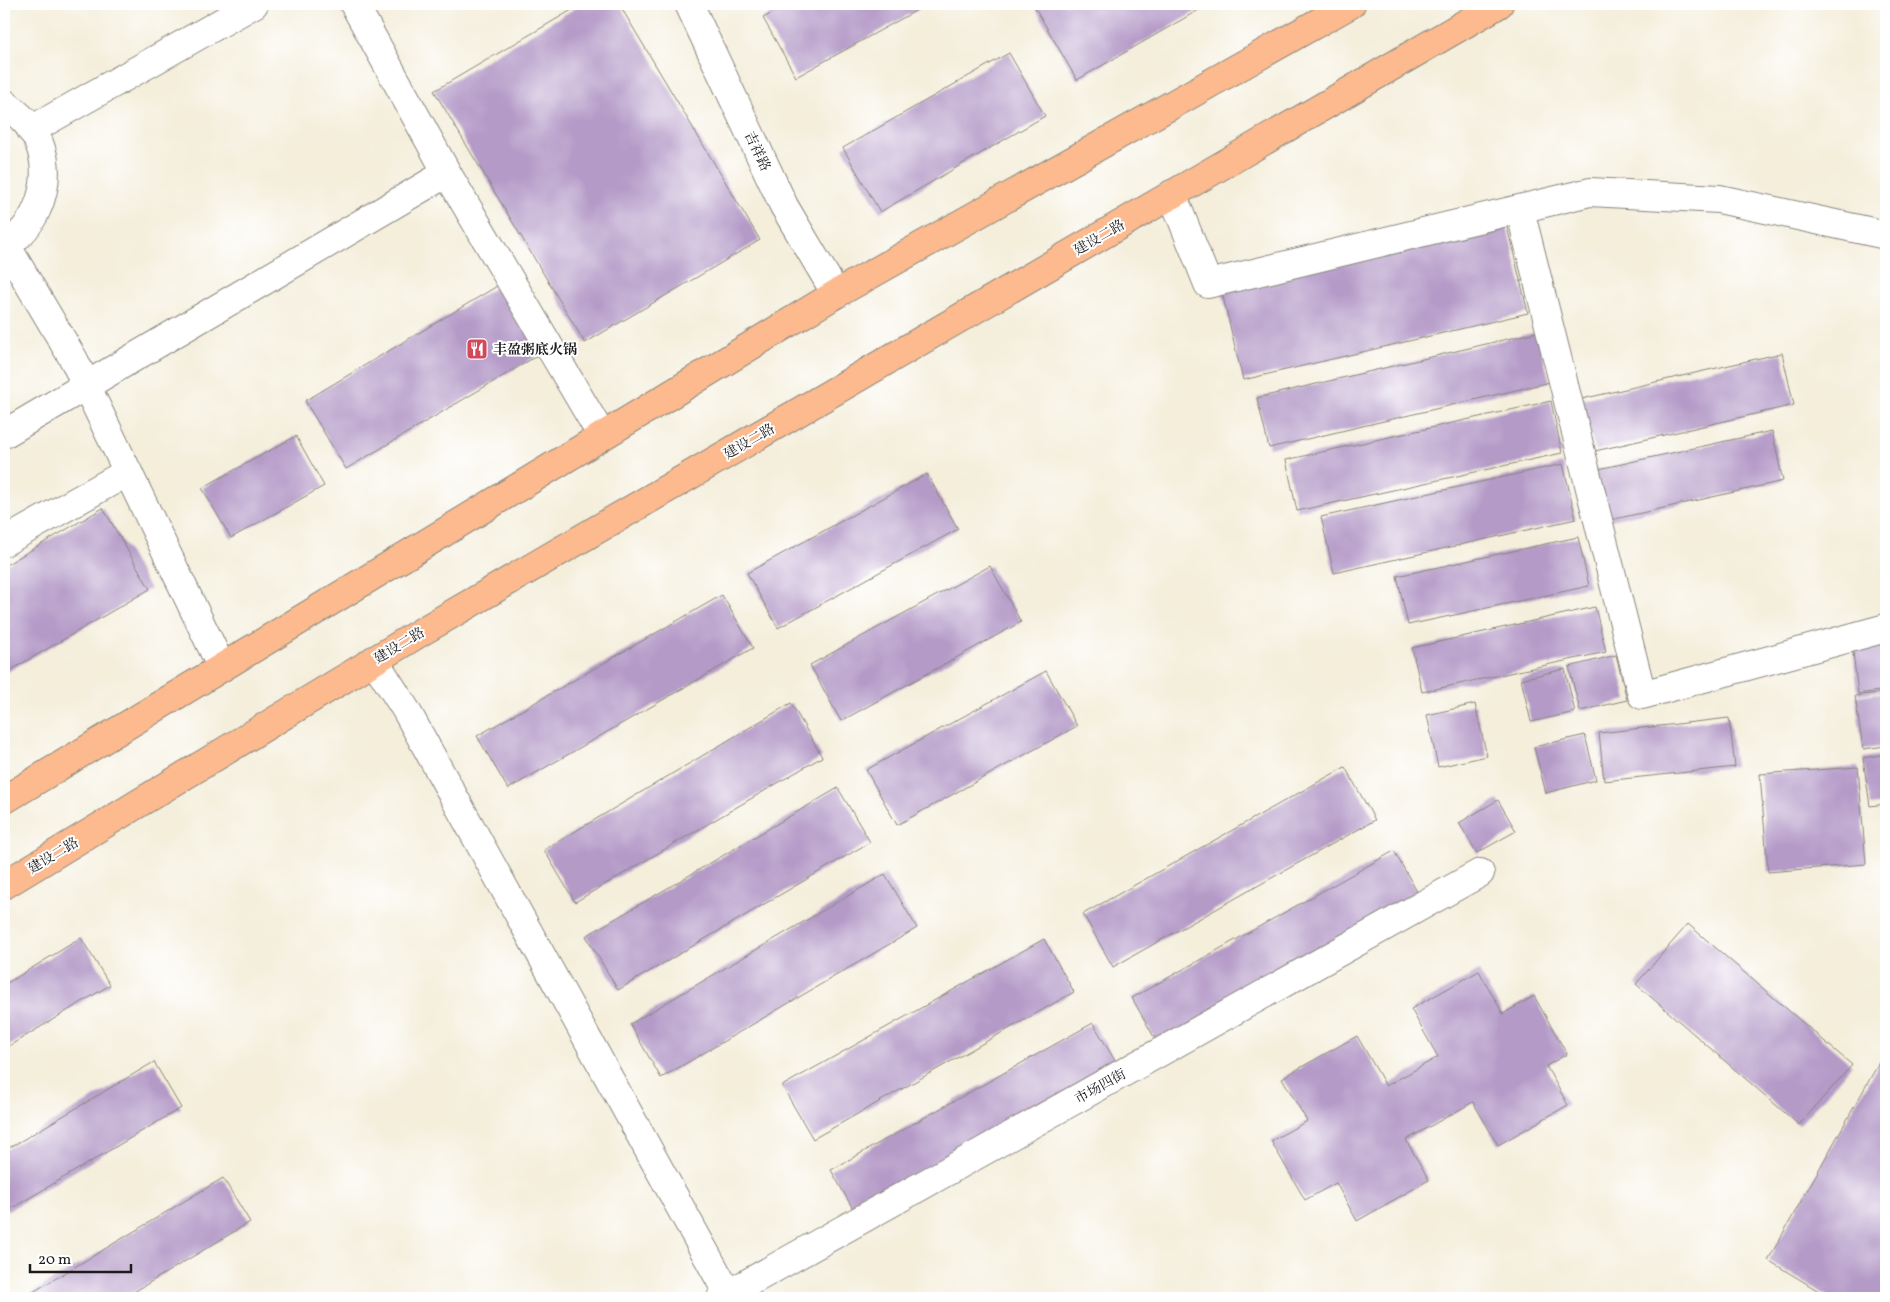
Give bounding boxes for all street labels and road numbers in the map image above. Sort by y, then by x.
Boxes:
street label: 吉祥路 [739,129,774,175]
street label: 建设二路 [1071,216,1129,261]
street label: 建设二路 [721,420,779,465]
street label: 建设二路 [371,624,429,669]
street label: 建设二路 [25,834,83,879]
street label: 市场四街 [1072,1065,1130,1109]

